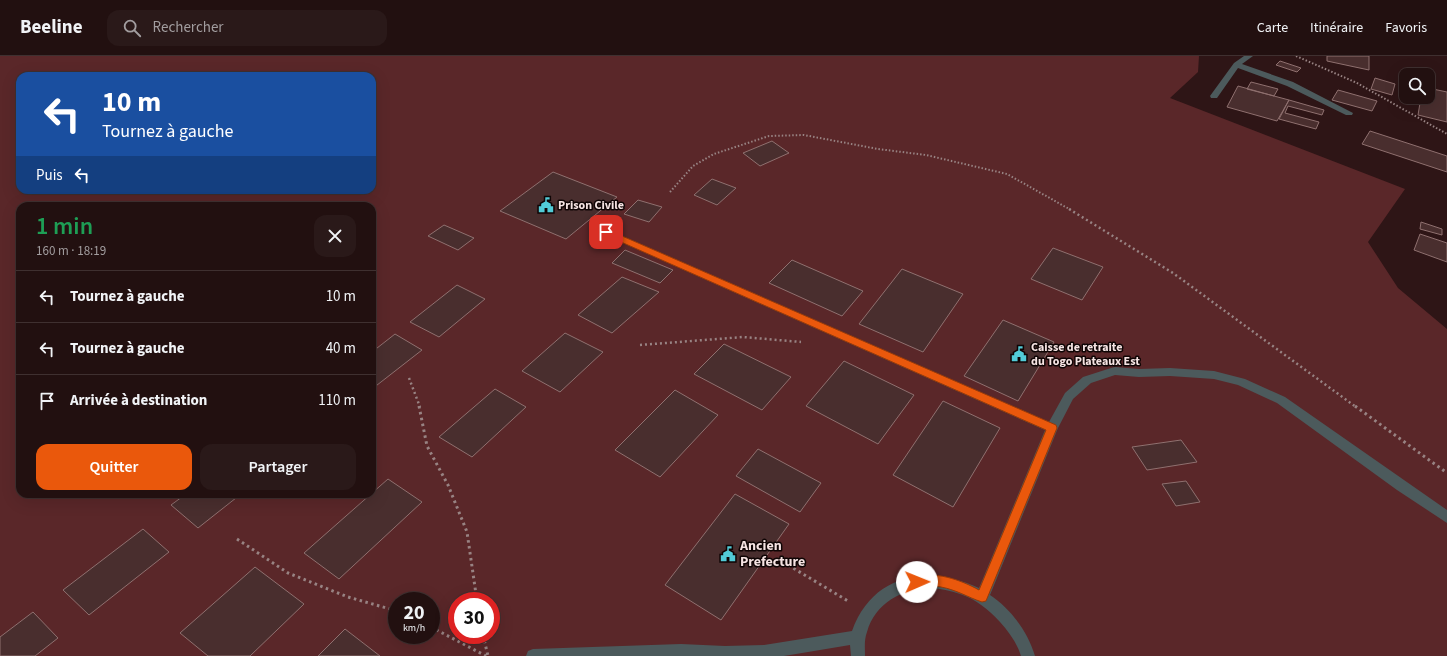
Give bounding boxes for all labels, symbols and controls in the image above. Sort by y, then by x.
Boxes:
search box [107,10,387,46]
text: Beeline [20,14,83,41]
icon: search [121,17,143,39]
text: Rechercher [153,17,224,38]
text: Carte [1257,18,1288,38]
text: Itinéraire [1310,18,1363,38]
text: Favoris [1385,18,1427,38]
map controls [1399,68,1435,104]
button: search [1399,68,1435,104]
text: 10 m [102,82,161,122]
icon: left [36,88,88,140]
text: Tournez à gauche [102,119,234,144]
icon: left [71,164,93,186]
text: Puis [36,165,63,186]
public building icon: Prison Civile [537,196,555,214]
place label: Prison Civile [558,197,624,214]
text: 1 min [36,209,93,244]
button: close [314,215,356,257]
pin [589,215,623,249]
icon: arrive [595,221,617,243]
text: 160 m · 18:19 [36,242,106,260]
icon: left [36,286,58,308]
text: Tournez à gauche [70,286,185,307]
text: 10 m [326,286,356,307]
icon: left [36,338,58,360]
text: Tournez à gauche [70,338,185,359]
text: 40 m [326,338,356,359]
place label: Caisse de retraite du Togo Plateaux Est [1031,339,1140,370]
public building icon: Caisse de retraite du Togo Plateaux Est [1010,345,1028,363]
icon: arrive [36,390,58,412]
text: Arrivée à destination [70,390,207,411]
text: 110 m [318,390,356,411]
button: Quitter [36,444,192,490]
button: Partager [200,444,356,490]
place label: Ancien Prefecture [739,536,805,572]
public building icon: Ancien Prefecture [719,545,737,563]
position arrow [896,561,938,603]
speed limit sign: 30 [448,592,500,644]
text: 20 [403,599,425,627]
text: km/h [403,621,425,635]

